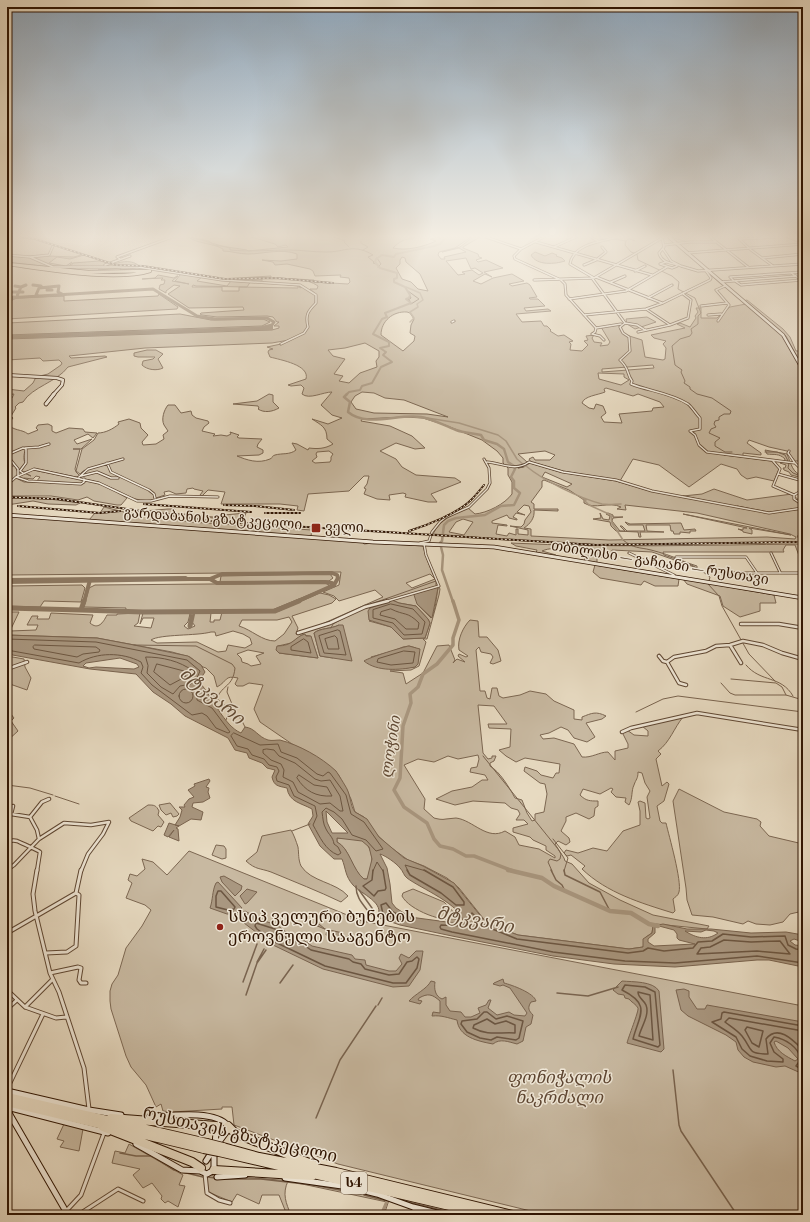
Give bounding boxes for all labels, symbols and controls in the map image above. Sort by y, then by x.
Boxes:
street label: გარდაბანის გზატკეცილი [123,504,303,534]
place label: ველი [325,519,364,537]
marker: ველი [310,522,322,534]
street label: თბილისი — გაჩიანი — რუსთავი [550,537,770,589]
water label: მტკვარი [175,662,251,731]
water label: ლოჭინი [377,713,406,779]
water label: მტკვარი [435,901,517,939]
place label: სსიპ ველური ბუნების ეროვნული სააგენტო [228,906,415,948]
marker: სსიპ ველური ბუნების ეროვნული სააგენტო [215,922,225,932]
park label: ფონიჭალის ნაკრძალი [507,1067,612,1109]
street label: რუსთავის გზატკეცილი [141,1102,339,1168]
road number: ს4 [341,1172,367,1194]

